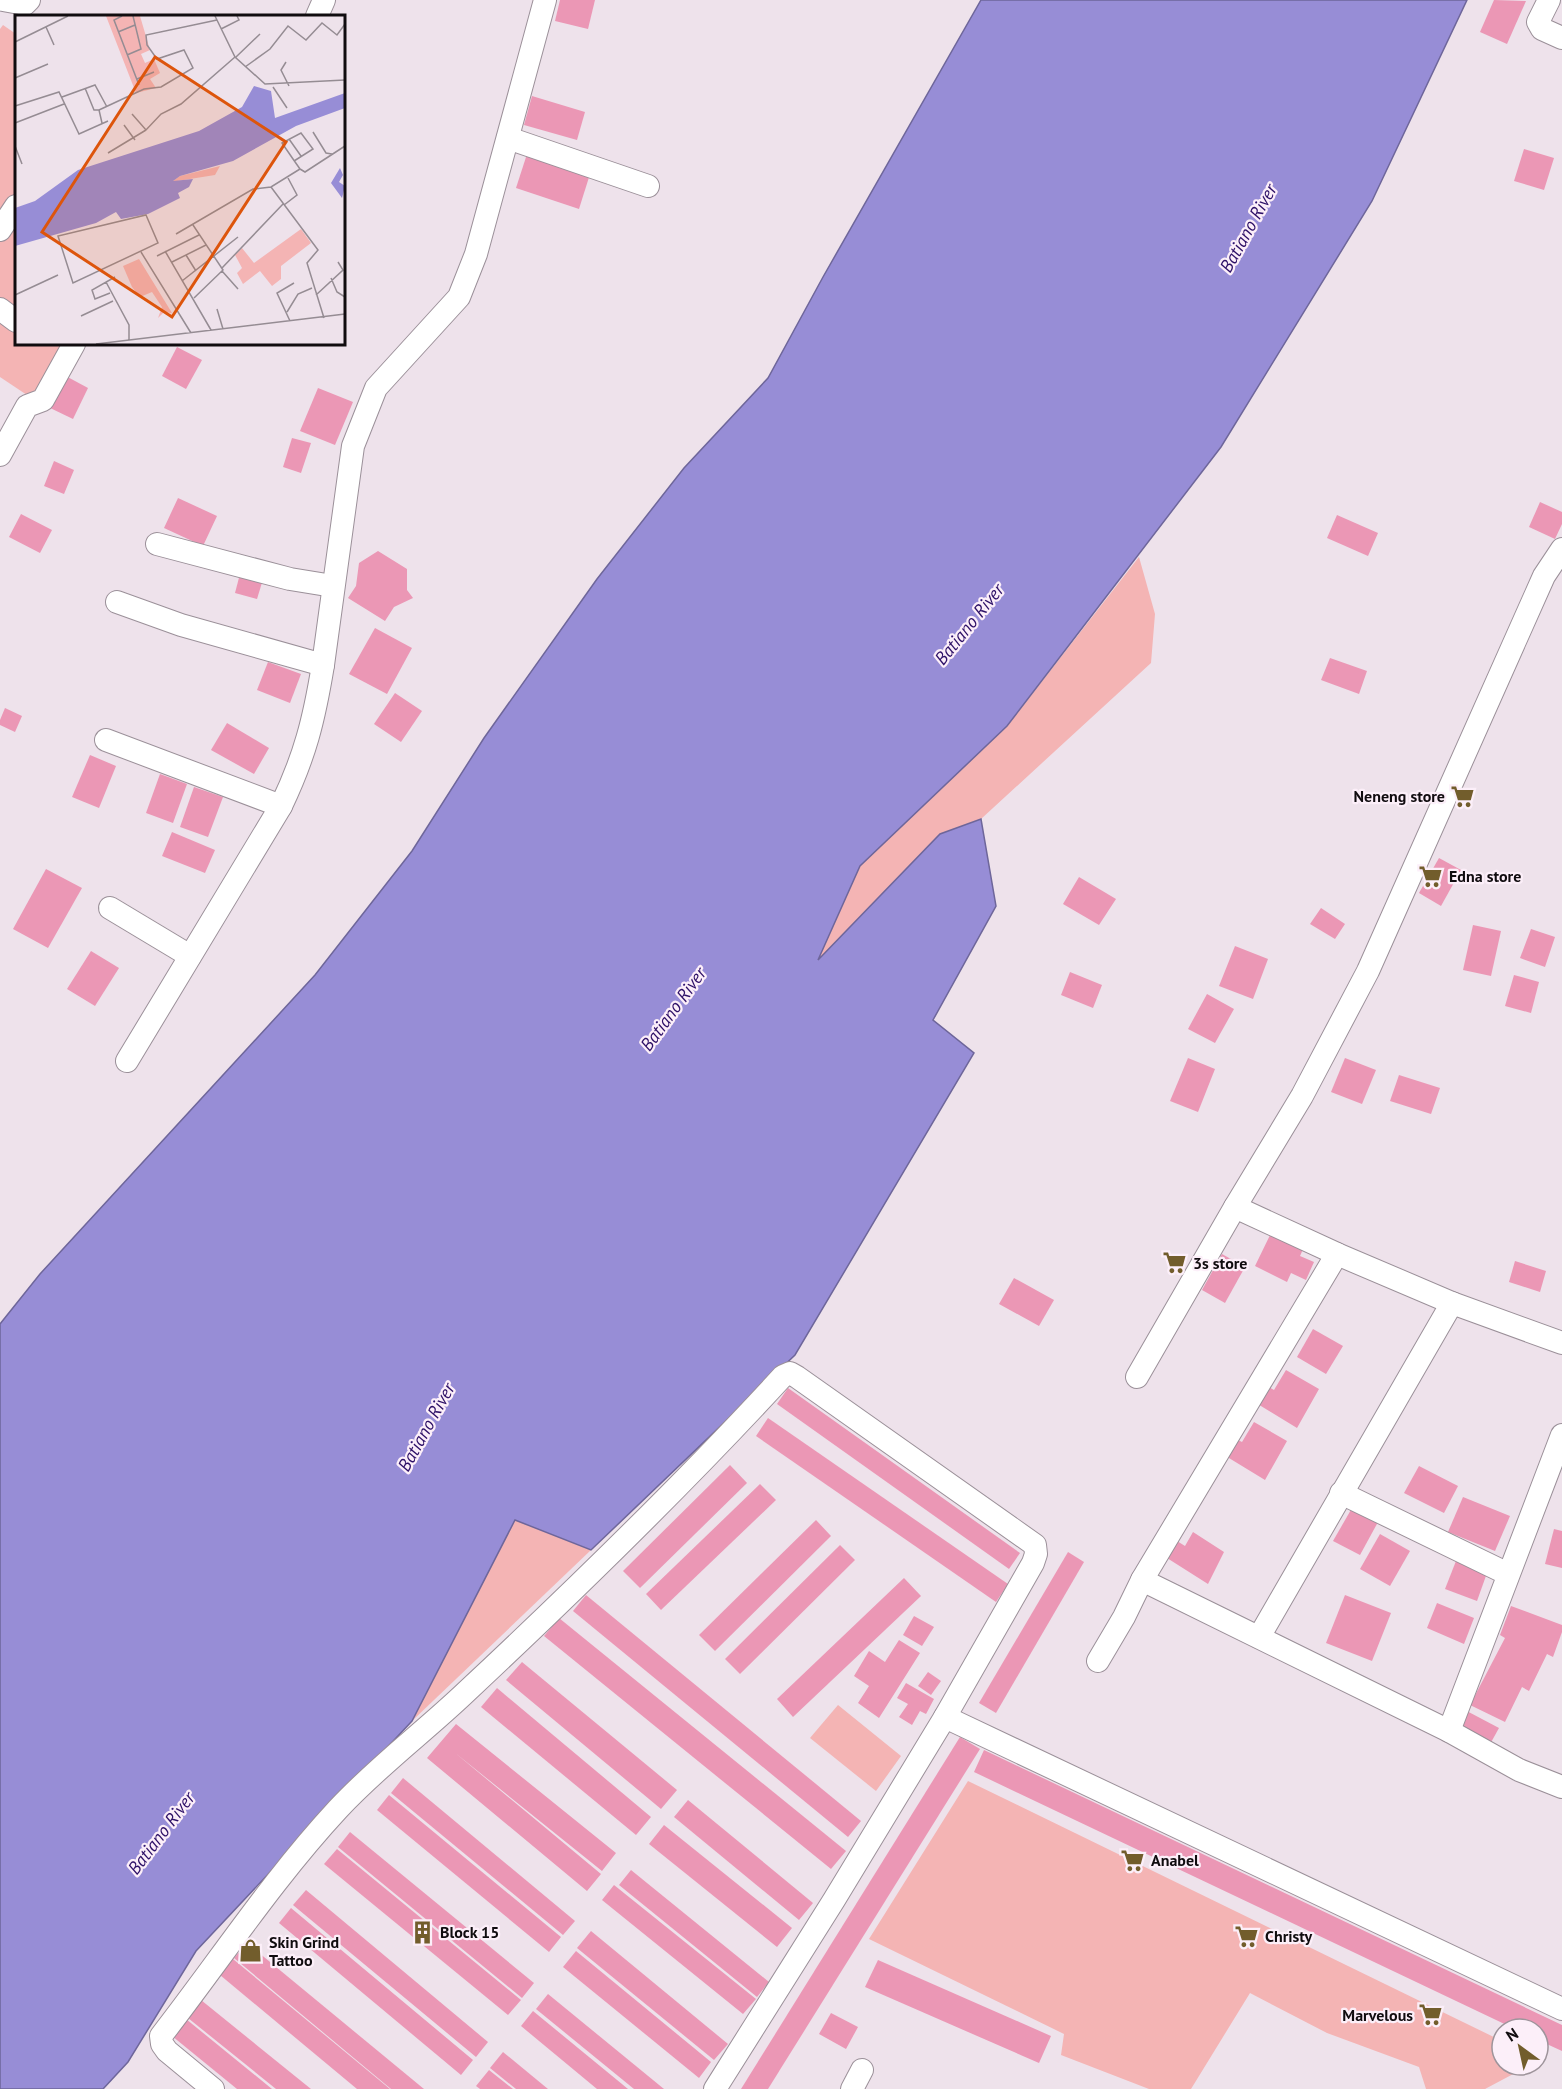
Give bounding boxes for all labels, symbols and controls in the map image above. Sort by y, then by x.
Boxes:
inset map [15,15,345,345]
water label: Batiano River [1214,179,1282,276]
water label: Batiano River [929,578,1009,669]
supermarket icon: Neneng store [1450,783,1476,809]
place label: Neneng store [1354,786,1445,806]
supermarket icon: Edna store [1418,863,1444,889]
place label: Edna store [1449,866,1521,886]
water label: Batiano River [635,962,712,1055]
supermarket icon: 3s store [1162,1250,1188,1276]
place label: 3s store [1193,1253,1247,1273]
water label: Batiano River [392,1378,460,1475]
water label: Batiano River [122,1786,200,1879]
supermarket icon: Anabel [1120,1847,1146,1873]
place label: Anabel [1151,1850,1199,1870]
building icon: Block 15 [409,1919,435,1945]
place label: Block 15 [440,1922,499,1942]
supermarket icon: Christy [1234,1923,1260,1949]
place label: Christy [1265,1926,1313,1946]
place label: Skin Grind Tattoo [269,1932,339,1970]
shop icon: Skin Grind Tattoo [238,1938,264,1964]
supermarket icon: Marvelous [1418,2002,1444,2028]
place label: Marvelous [1342,2005,1413,2025]
north arrow [1490,2017,1550,2077]
text: N [1502,2023,1522,2046]

